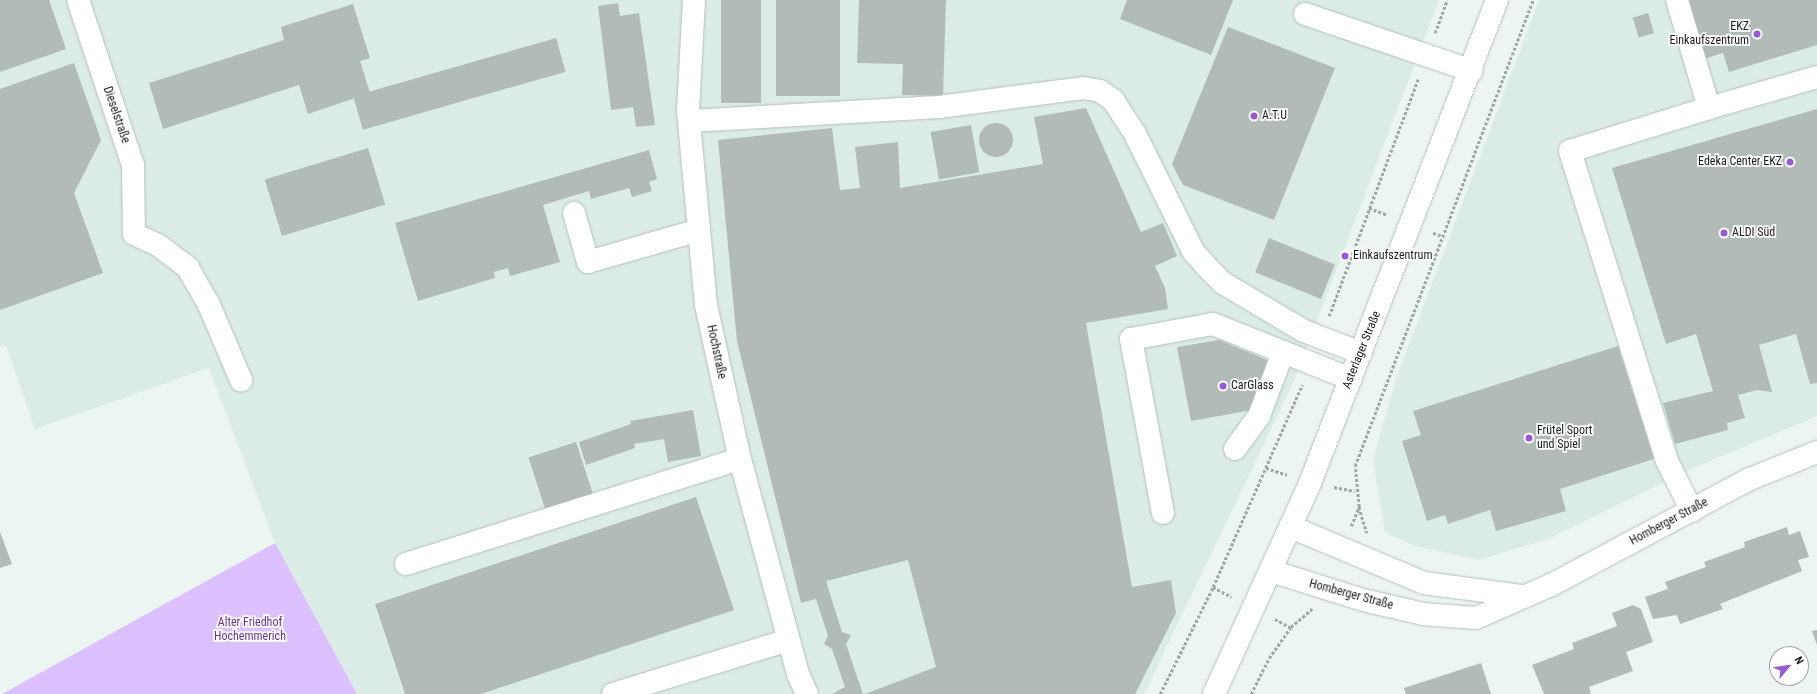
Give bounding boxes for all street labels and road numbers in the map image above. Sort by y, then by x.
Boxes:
street label: Dieselstraße [100,85,132,145]
street label: Asterlager Straße [1340,309,1384,391]
street label: Hochstraße [703,324,729,380]
street label: Homberger Straße [1627,495,1711,549]
street label: Homberger Straße [1307,577,1395,613]

